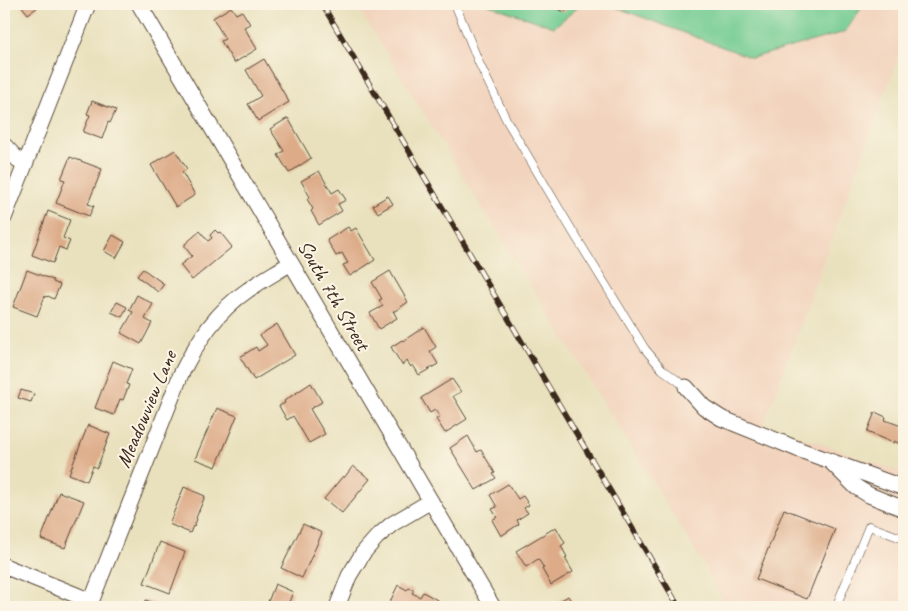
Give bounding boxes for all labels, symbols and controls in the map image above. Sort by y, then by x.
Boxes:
street label: South 7th Street [292,235,377,357]
street label: Meadowview Lane [110,345,183,471]

